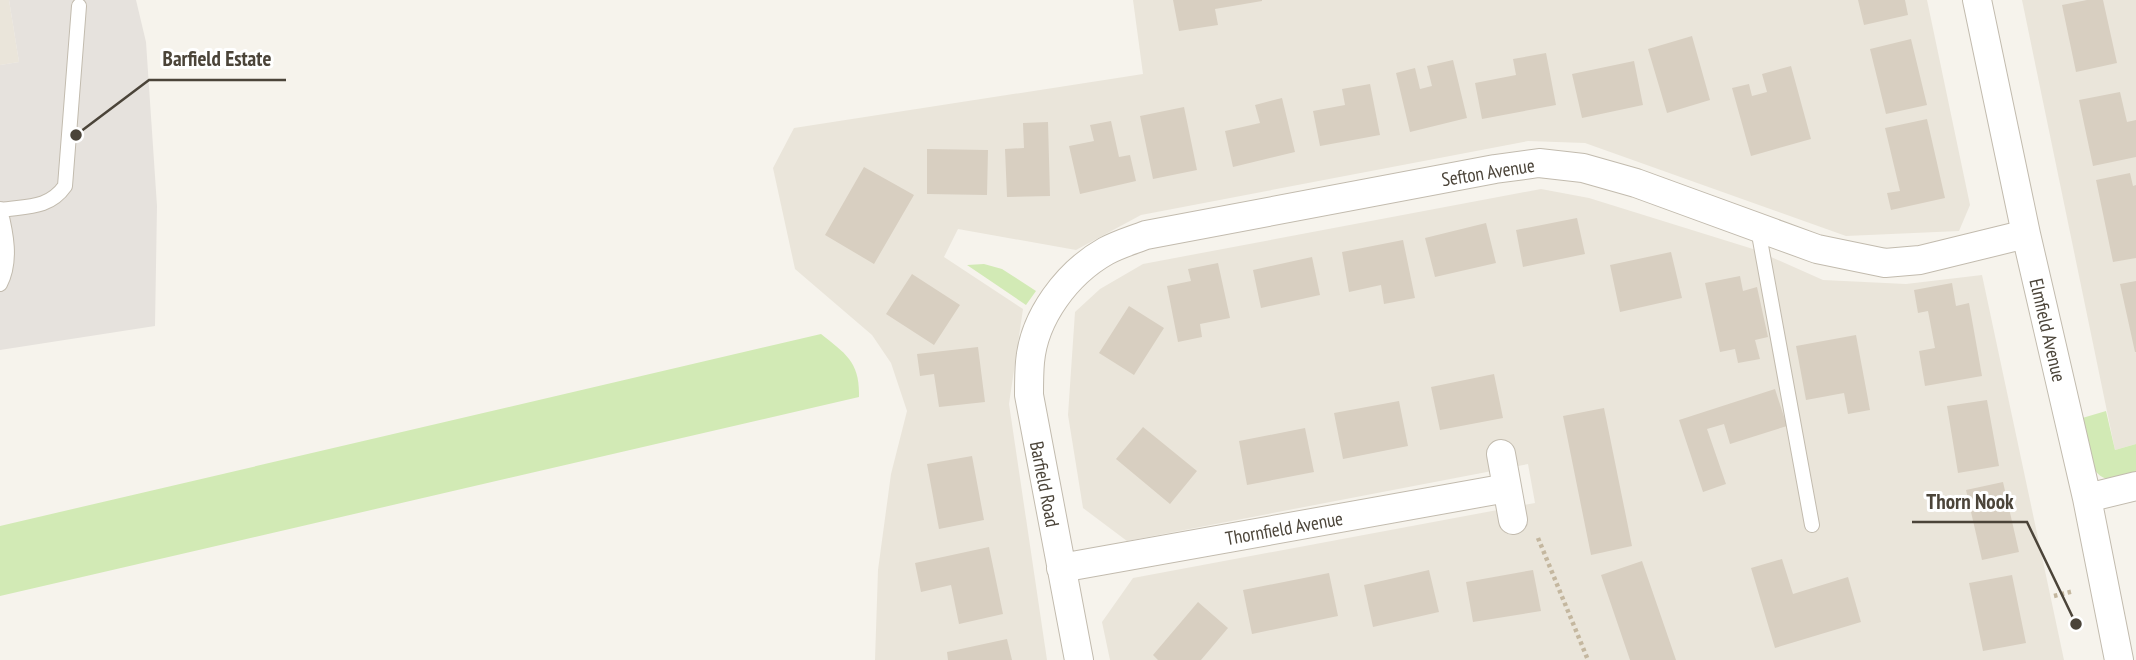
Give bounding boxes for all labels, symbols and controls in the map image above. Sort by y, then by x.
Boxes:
callout: Barfield Estate [149,38,286,80]
text: Barfield Estate [163,45,271,72]
street label: Sefton Avenue [1440,153,1536,191]
street label: Elmfield Avenue [2024,276,2072,384]
street label: Barfield Road [1025,439,1065,529]
callout: Thorn Nook [1912,480,2027,522]
text: Thorn Nook [1926,488,2014,515]
street label: Thornfield Avenue [1223,506,1345,550]

